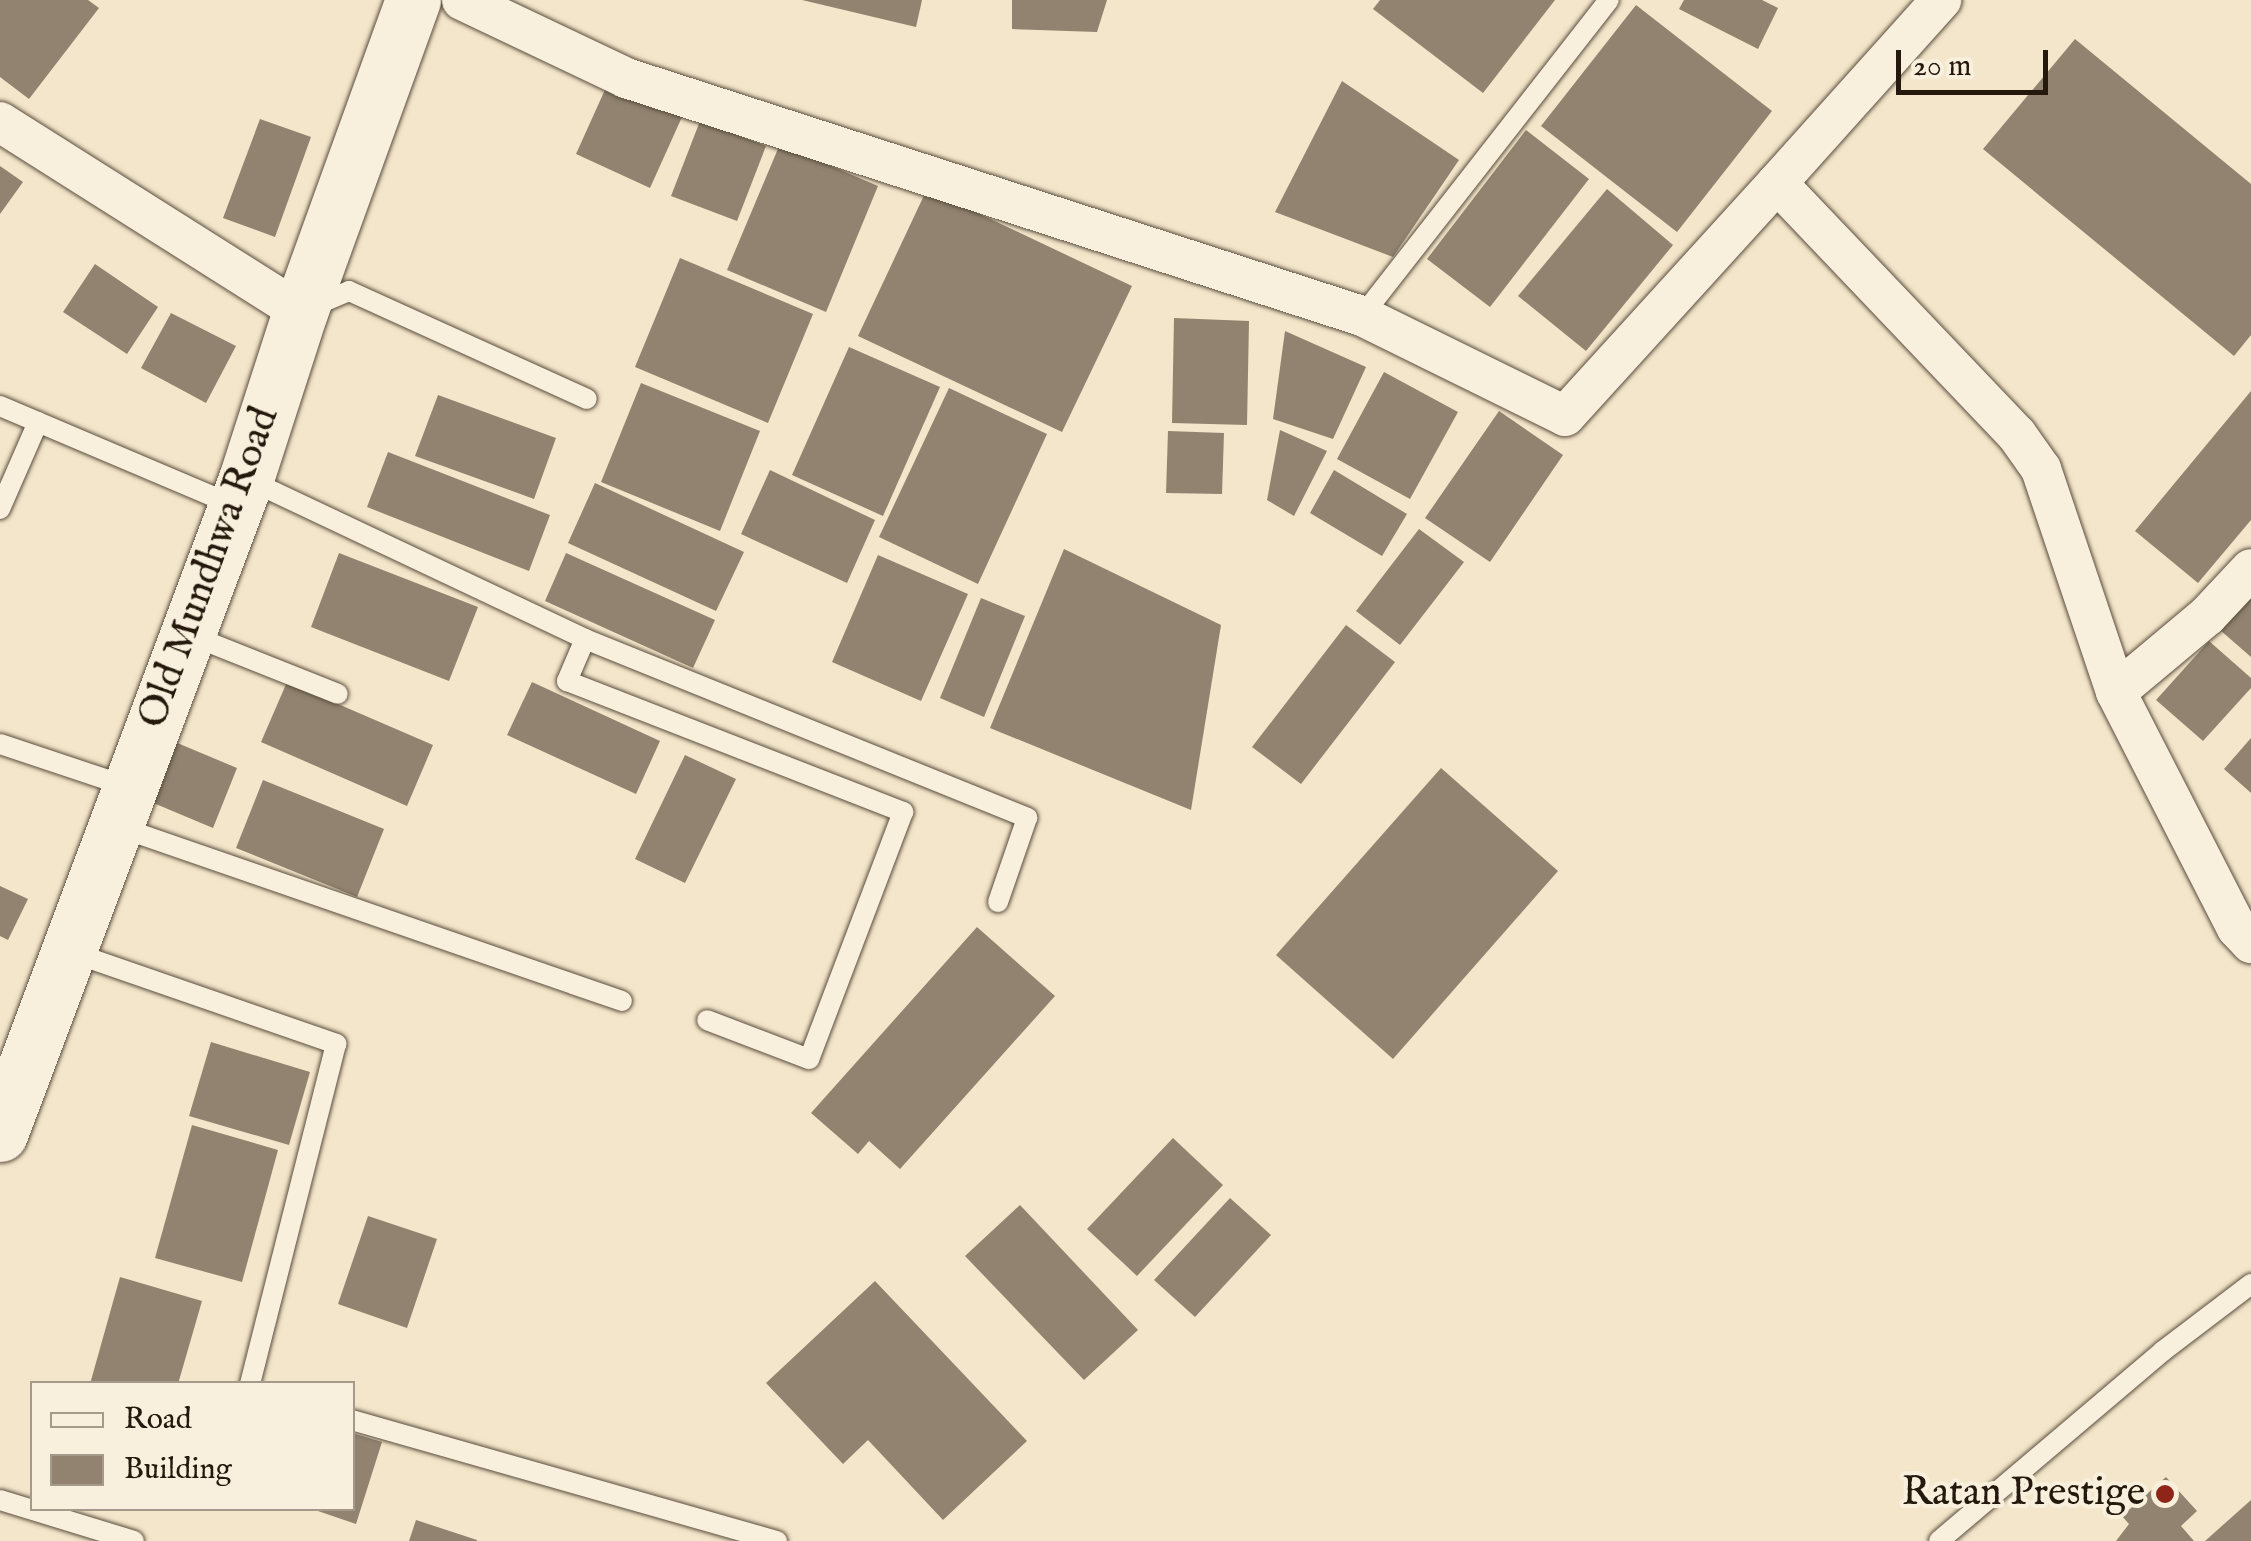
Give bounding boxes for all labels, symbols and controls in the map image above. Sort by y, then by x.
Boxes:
scale bar [1901,30,2054,92]
text: 20 m [1913,48,1972,86]
street label: Old Mundhwa Road [130,401,290,735]
legend [30,1381,355,1511]
text: Road [124,1401,192,1439]
text: Building [124,1451,232,1489]
place label: Ratan Prestige [1902,1470,2145,1518]
marker: Ratan Prestige [2154,1483,2176,1505]

